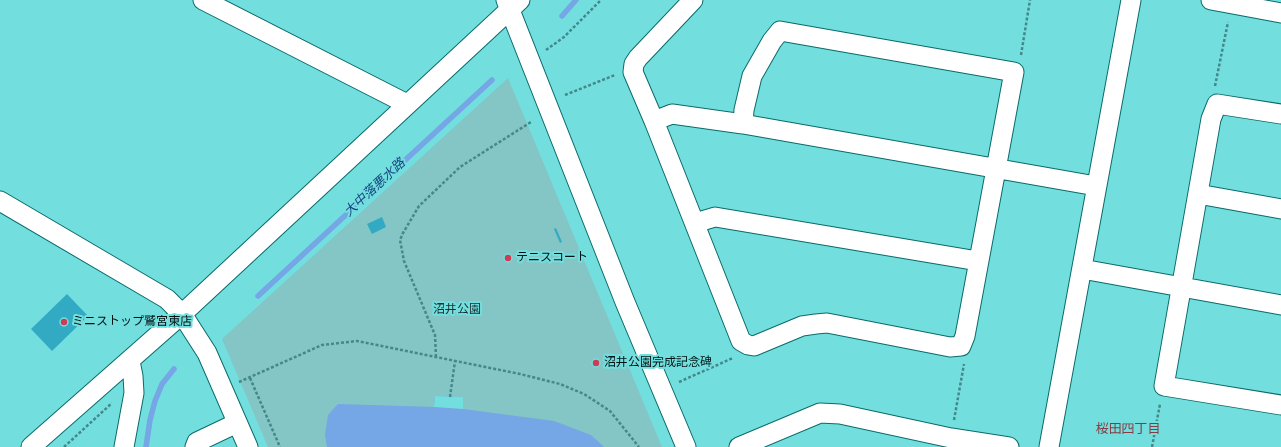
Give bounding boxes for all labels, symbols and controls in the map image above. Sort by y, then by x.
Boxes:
water label: 大中落悪水路 [341,156,409,220]
place label: テニスコート [516,251,588,265]
marker: テニスコート [503,253,513,263]
park label: 沼井公園 [433,303,481,317]
place label: ミニストップ鷲宮東店 [72,315,192,329]
marker: ミニストップ鷲宮東店 [59,317,69,327]
place label: 沼井公園完成記念碑 [604,356,712,370]
marker: 沼井公園完成記念碑 [591,358,601,368]
district label: 桜田四丁目 [1096,422,1160,438]

